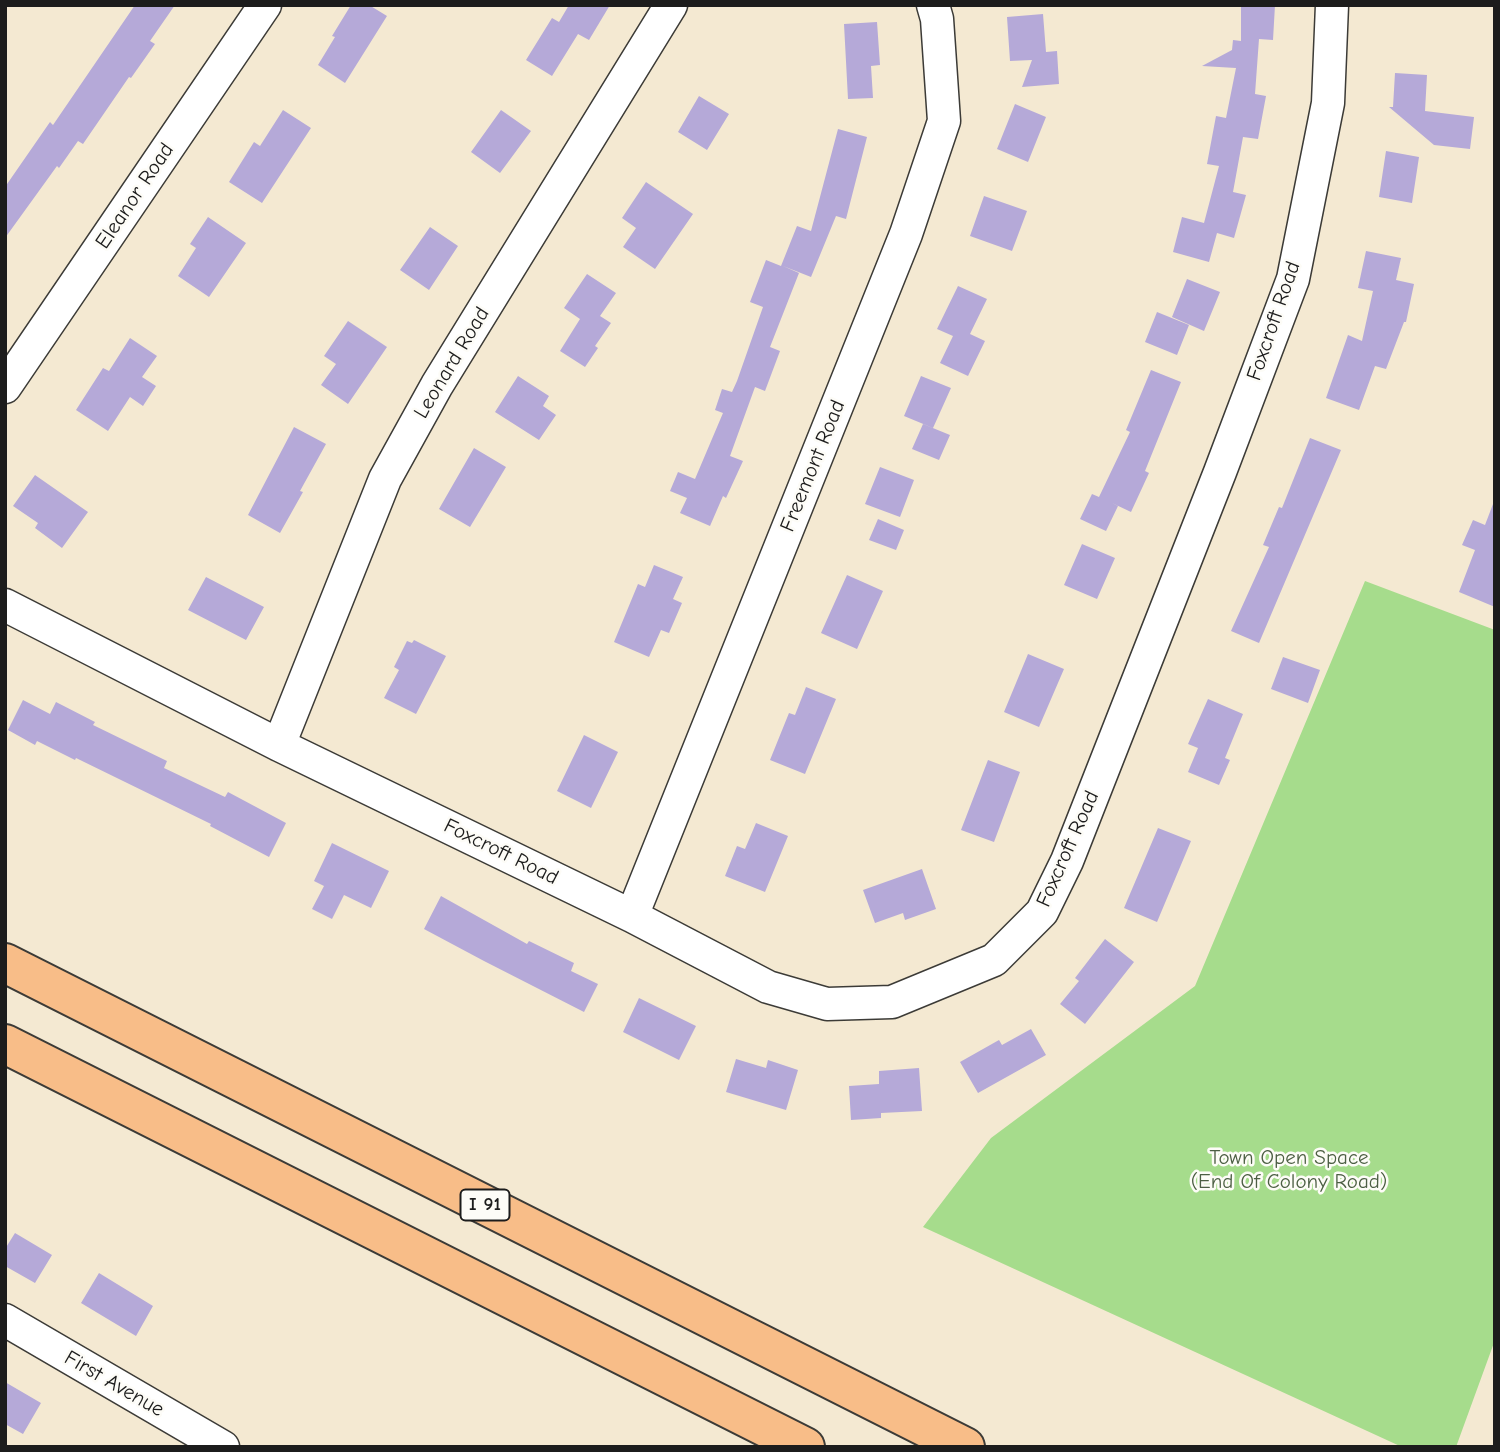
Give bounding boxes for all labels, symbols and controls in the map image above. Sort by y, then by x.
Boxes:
street label: Eleanor Road [90,138,180,254]
street label: Foxcroft Road [1242,258,1306,384]
street label: Leonard Road [409,303,495,423]
street label: Freemont Road [775,397,851,535]
street label: Foxcroft Road [1031,787,1105,911]
street label: Foxcroft Road [440,813,562,891]
park label: Town Open Space (End Of Colony Road) [1191,1145,1387,1195]
road number: I 91 [461,1190,510,1220]
street label: First Avenue [60,1345,168,1423]

